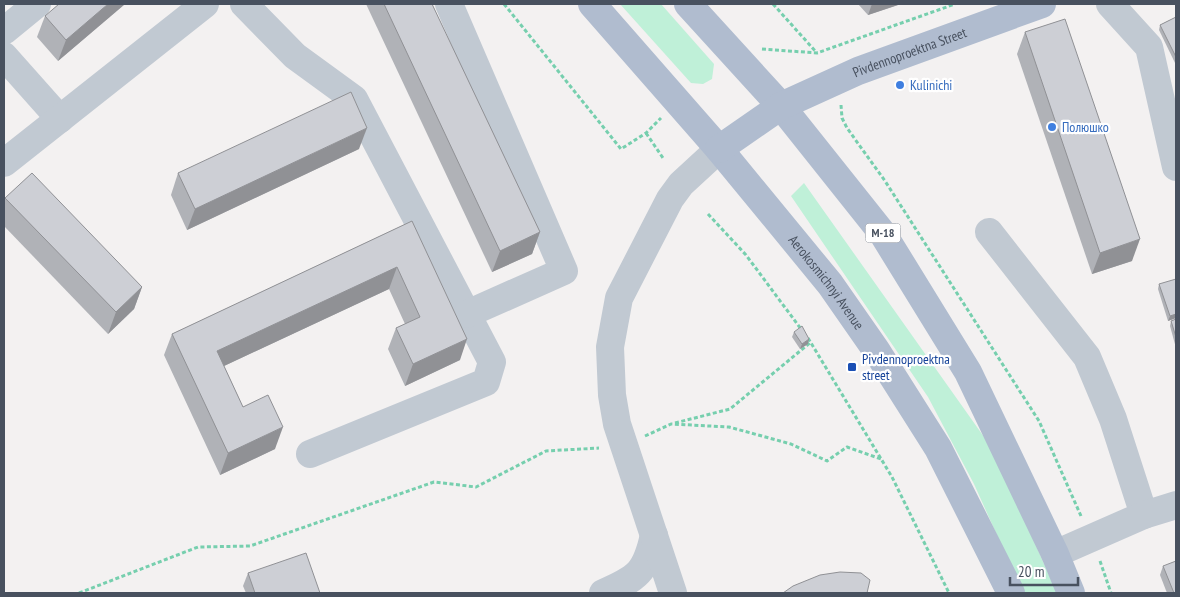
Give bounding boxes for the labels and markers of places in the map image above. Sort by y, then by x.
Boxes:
place label: Kulinichi [910,76,952,94]
marker: Kulinichi [894,79,906,91]
place label: Полюшко [1062,118,1109,136]
marker: Полюшко [1046,121,1058,133]
place label: Pivdennoproektna street [862,350,950,384]
marker: Pivdennoproektna street [846,361,858,373]

